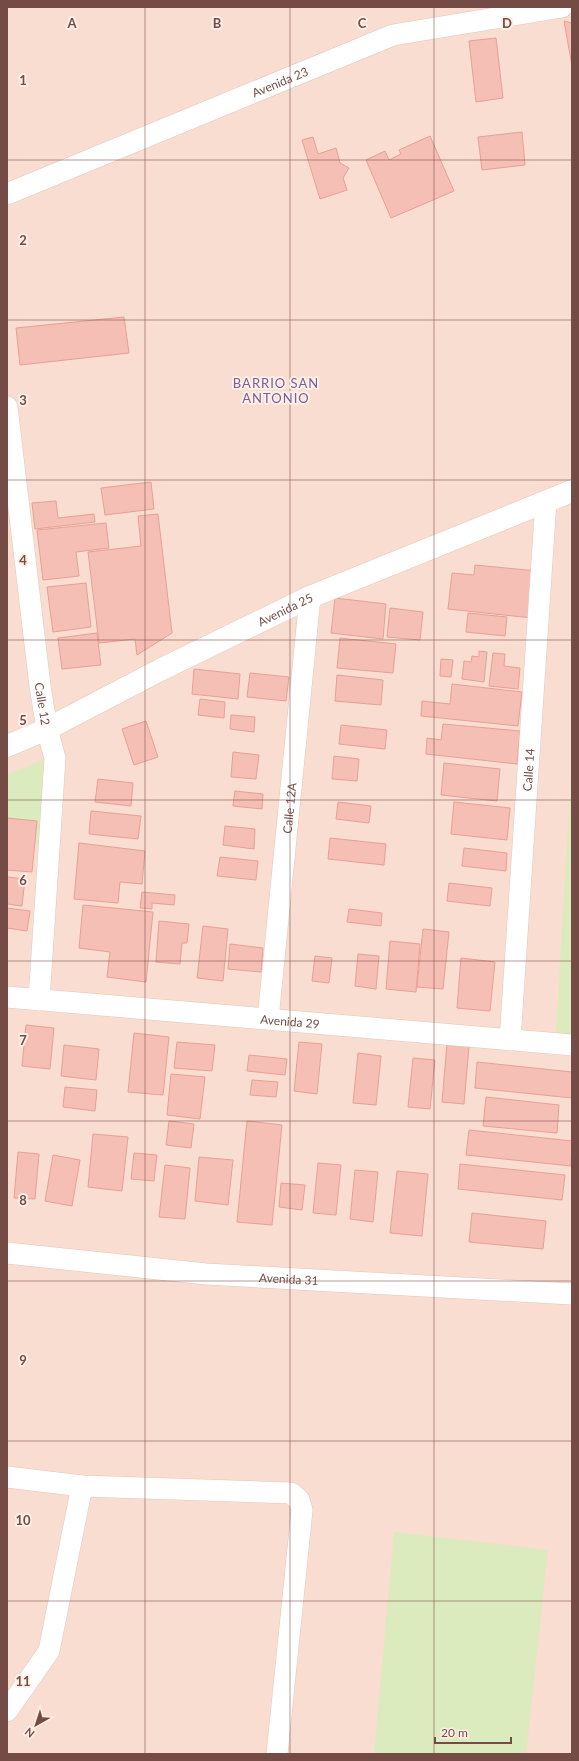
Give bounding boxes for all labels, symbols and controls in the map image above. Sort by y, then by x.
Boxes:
text: A [66,15,77,31]
text: B [213,15,222,31]
text: C [358,15,367,31]
text: D [502,15,512,31]
street label: Avenida 23 [249,63,310,100]
text: 1 [19,72,27,88]
text: 2 [19,232,27,248]
district label: BARRIO SAN ANTONIO [233,375,319,406]
text: 3 [19,392,27,408]
text: 4 [19,552,27,568]
street label: Avenida 25 [255,589,315,629]
street label: Calle 12 [32,681,54,726]
text: 5 [19,712,27,728]
street label: Calle 14 [519,748,537,792]
street label: Calle 12A [279,781,299,834]
text: 6 [19,872,27,888]
street label: Avenida 29 [260,1011,320,1031]
text: 7 [19,1032,27,1048]
text: 8 [19,1192,27,1208]
street label: Avenida 31 [259,1269,319,1288]
text: 9 [19,1352,27,1368]
text: 10 [15,1512,31,1528]
text: 11 [15,1673,31,1689]
north arrow [16,1705,56,1745]
scale bar [435,1719,511,1745]
text: N [22,1725,37,1741]
text: 20 m [441,1725,468,1740]

